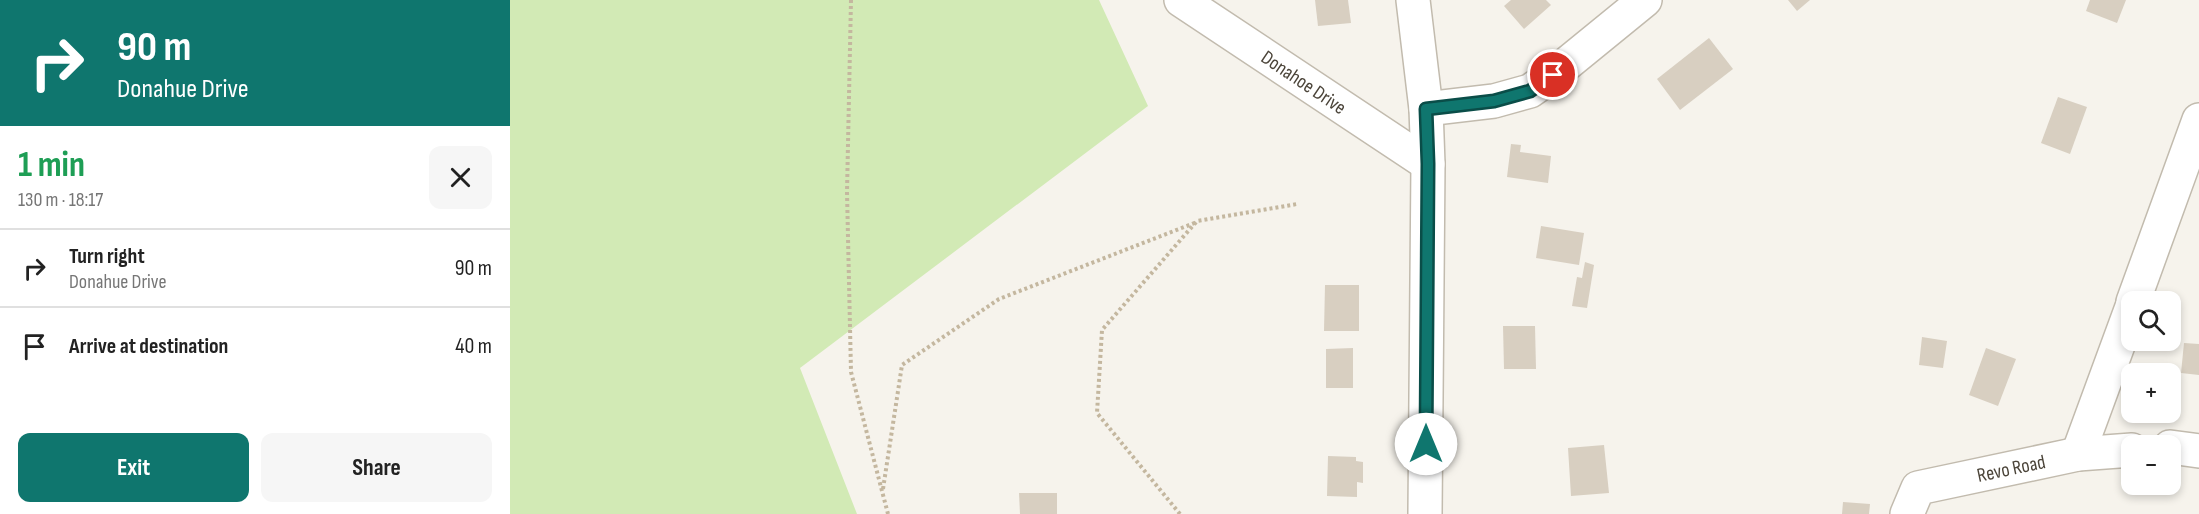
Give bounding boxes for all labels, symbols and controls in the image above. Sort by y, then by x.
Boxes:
text: 90 m [117,22,191,73]
icon: right [18,24,96,102]
street label: Donahoe Drive [1256,46,1351,120]
pin [1527,49,1578,100]
icon: arrive [1536,58,1569,91]
text: Donahue Drive [117,73,249,105]
text: 1 min [18,144,85,187]
button: close [429,146,492,209]
text: 130 m · 18:17 [18,188,103,212]
text: Turn right [69,243,145,270]
icon: right [18,252,51,285]
text: 90 m [455,255,492,282]
text: Donahue Drive [69,270,166,294]
map controls [2121,291,2181,495]
button: search [2121,291,2181,351]
icon: arrive [18,330,51,363]
text: Arrive at destination [69,333,228,360]
text: 40 m [455,333,492,360]
button: + [2121,363,2181,423]
position arrow [1394,412,1458,476]
button: Exit [18,433,249,502]
button: Share [261,433,492,502]
button: − [2121,435,2181,495]
street label: Revo Road [1975,450,2048,488]

